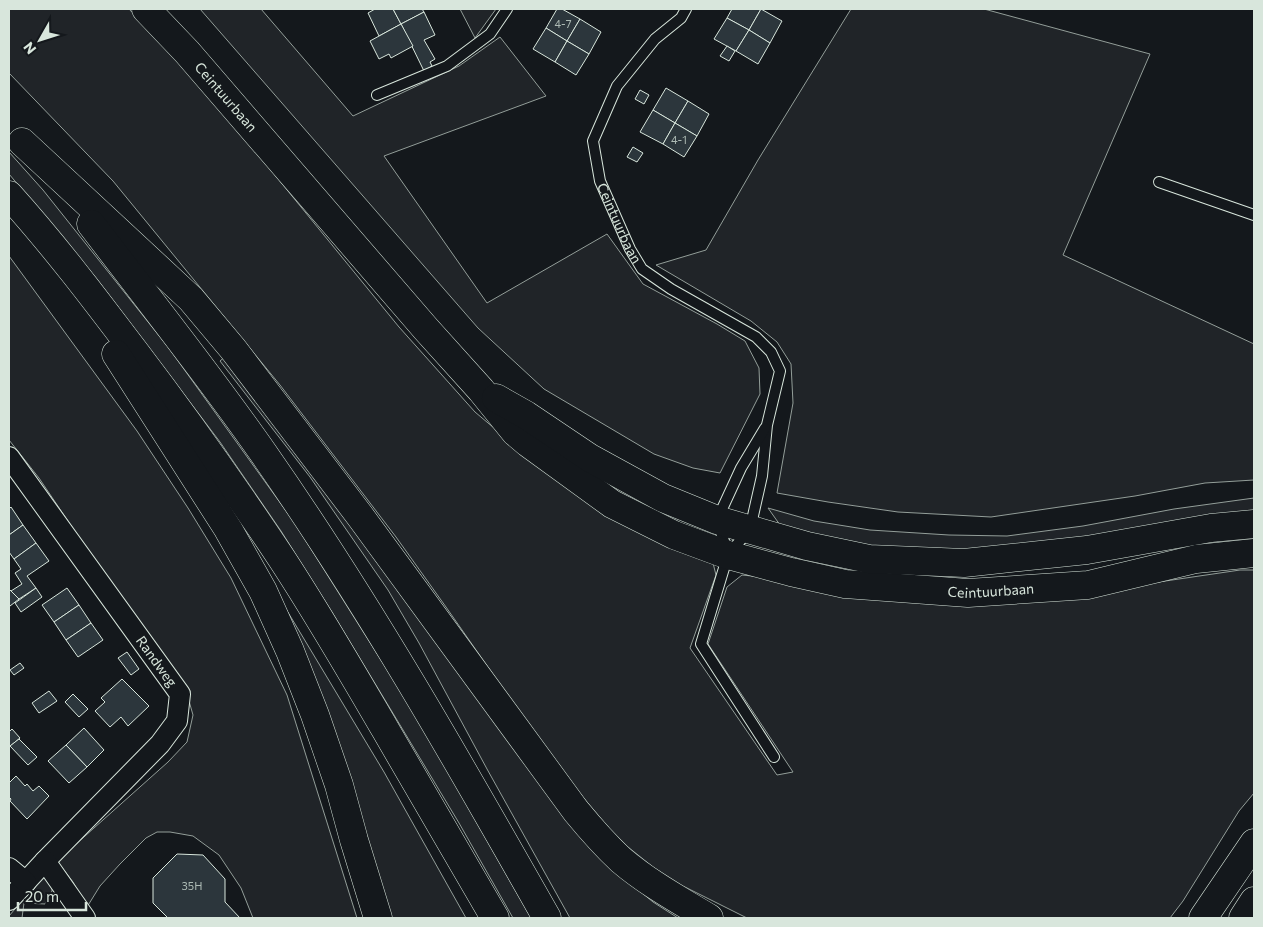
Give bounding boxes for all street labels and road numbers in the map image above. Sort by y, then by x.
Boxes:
street label: Ceintuurbaan [192,58,261,135]
street label: Ceintuurbaan [594,180,646,266]
street label: Ceintuurbaan [947,580,1035,601]
street label: Randweg [133,632,181,690]

